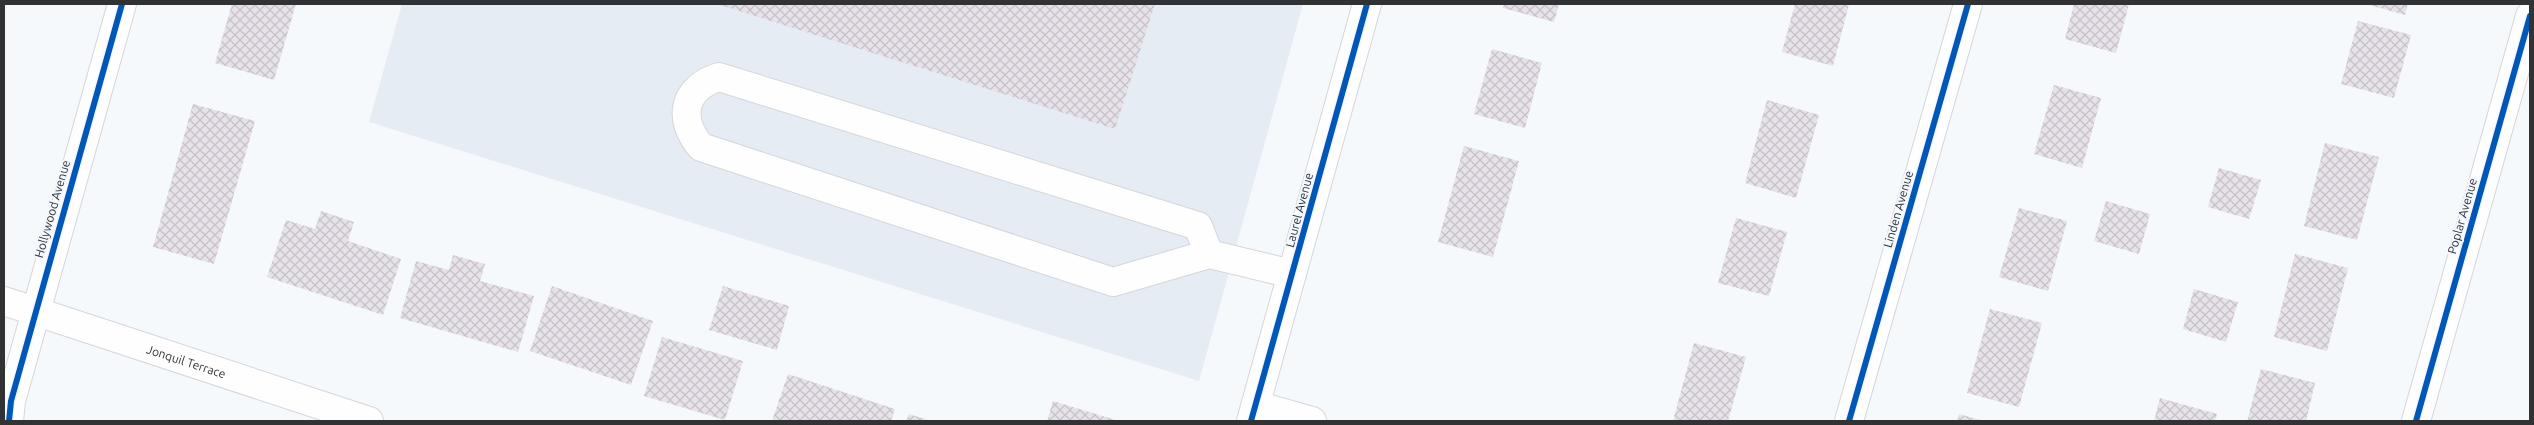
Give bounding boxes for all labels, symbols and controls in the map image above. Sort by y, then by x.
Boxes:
street label: Hollywood Avenue [32,159,72,259]
street label: Linden Avenue [1881,169,1915,249]
street label: Laurel Avenue [1283,171,1315,249]
street label: Poplar Avenue [2445,177,2479,255]
street label: Jonquil Terrace [145,342,228,380]

